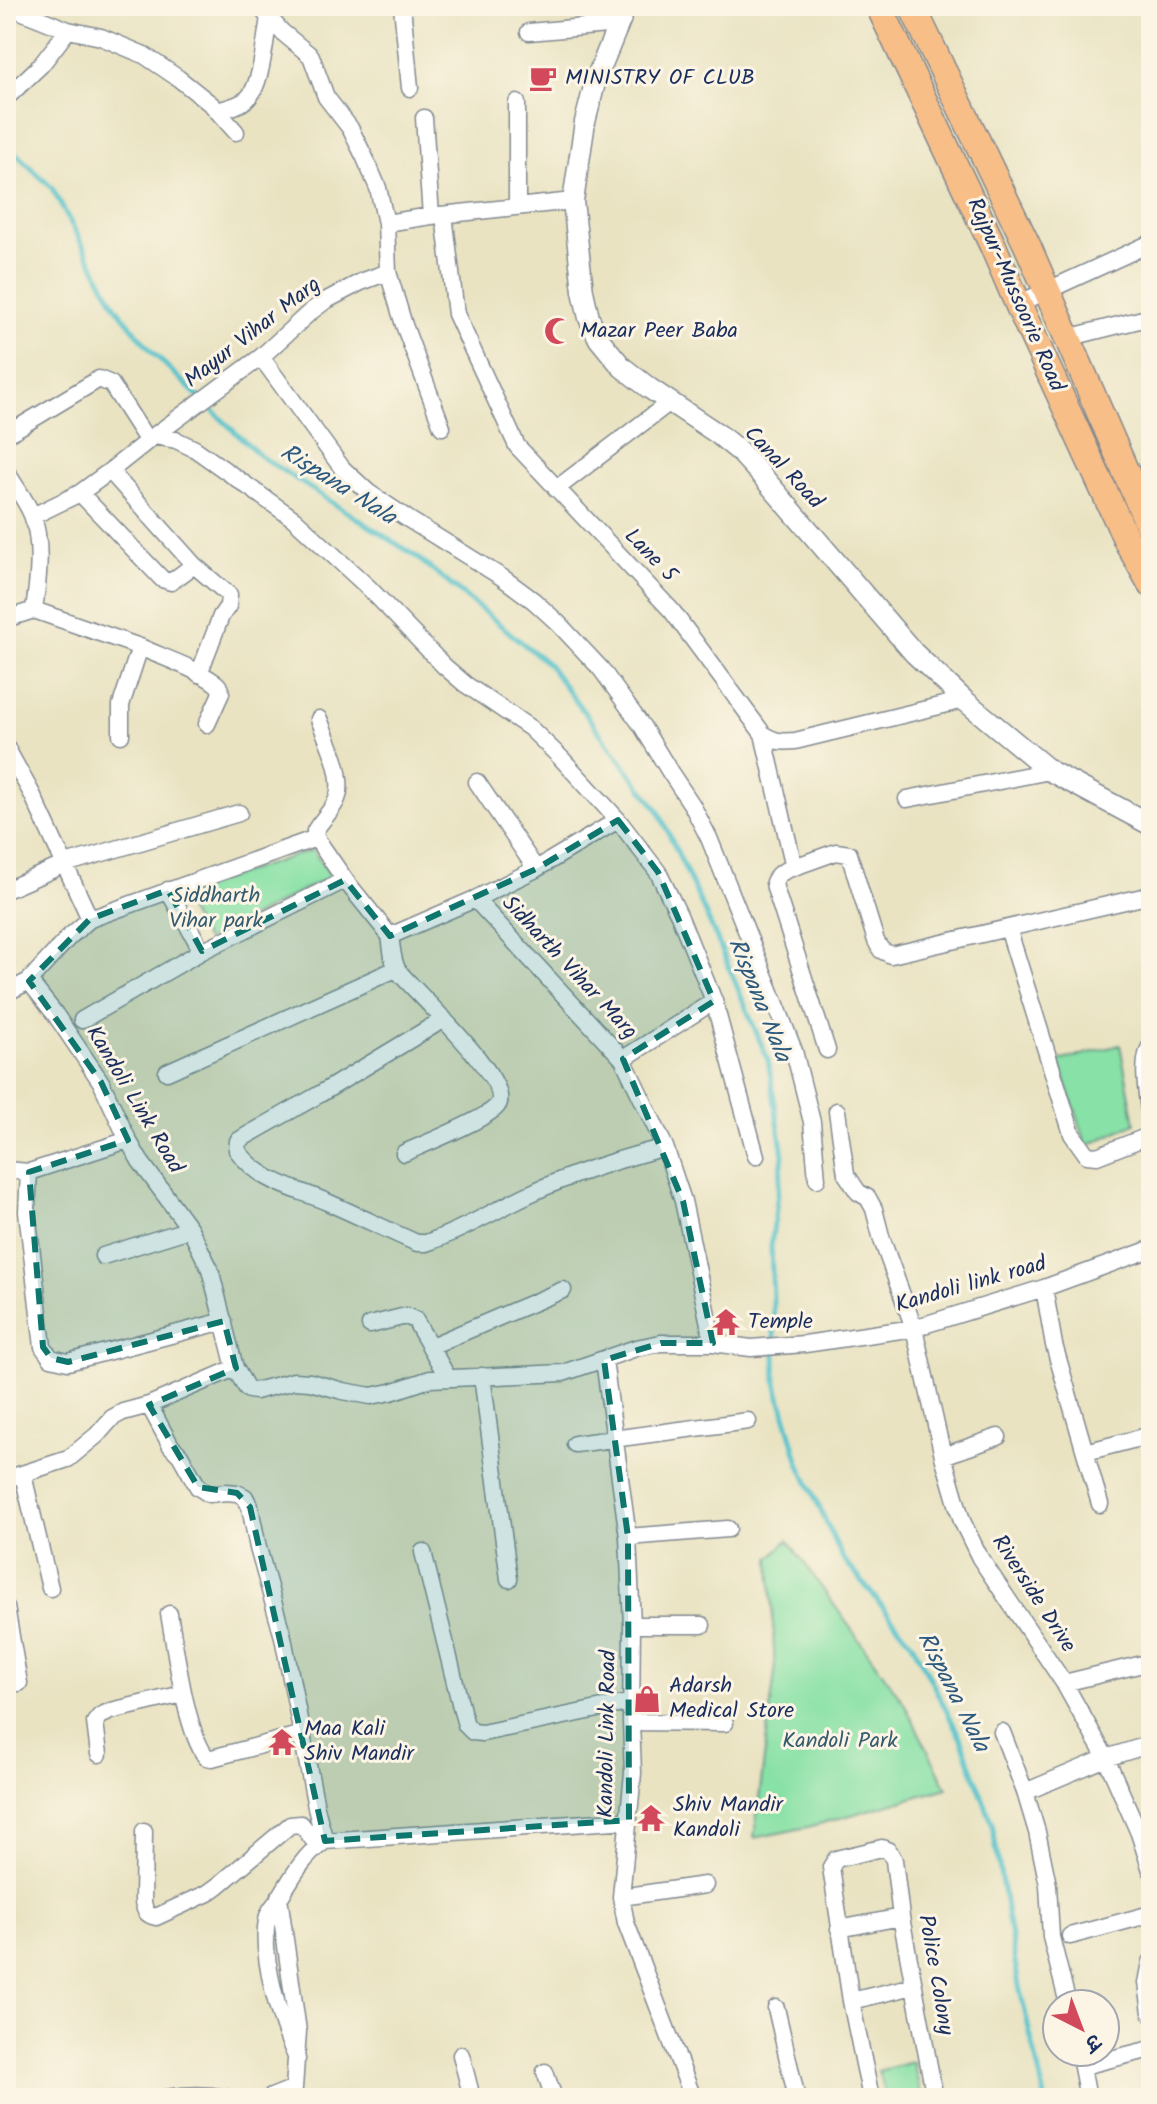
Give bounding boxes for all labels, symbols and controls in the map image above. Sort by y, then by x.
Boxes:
place label: MINISTRY OF CLUB [565,61,755,96]
cafe icon: MINISTRY OF CLUB [528,63,558,93]
street label: Rajpur-Mussoorie Road [956,192,1074,399]
street label: Mayur Vihar Marg [177,268,329,398]
place label: Mazar Peer Baba [580,314,738,349]
mosque icon: Mazar Peer Baba [543,316,573,346]
street label: Canal Road [735,418,832,519]
water label: Rispana Nala [272,434,405,537]
street label: Lane 5 [615,521,686,592]
park label: Siddharth Vihar park [169,879,263,939]
street label: Sidharth Vihar Marg [492,888,646,1048]
water label: Rispana Nala [716,932,802,1070]
street label: Kandoli Link Road [76,1019,193,1182]
street label: Kandoli link road [891,1246,1052,1323]
place label: Temple [748,1305,813,1340]
temple icon: Temple [711,1307,741,1337]
street label: Riverside Drive [982,1528,1084,1660]
water label: Rispana Nala [906,1625,1001,1761]
street label: Kandoli Link Road [589,1649,627,1818]
place label: Adarsh Medical Store [669,1669,794,1729]
shop icon: Adarsh Medical Store [632,1684,662,1714]
place label: Maa Kali Shiv Mandir [304,1712,415,1772]
park label: Kandoli Park [782,1724,898,1759]
temple icon: Maa Kali Shiv Mandir [267,1727,297,1757]
place label: Shiv Mandir Kandoli [673,1788,784,1848]
temple icon: Shiv Mandir Kandoli [636,1803,666,1833]
street label: Police Colony [907,1912,963,2039]
north arrow [1041,1988,1121,2068]
text: उ [1073,2023,1110,2061]

